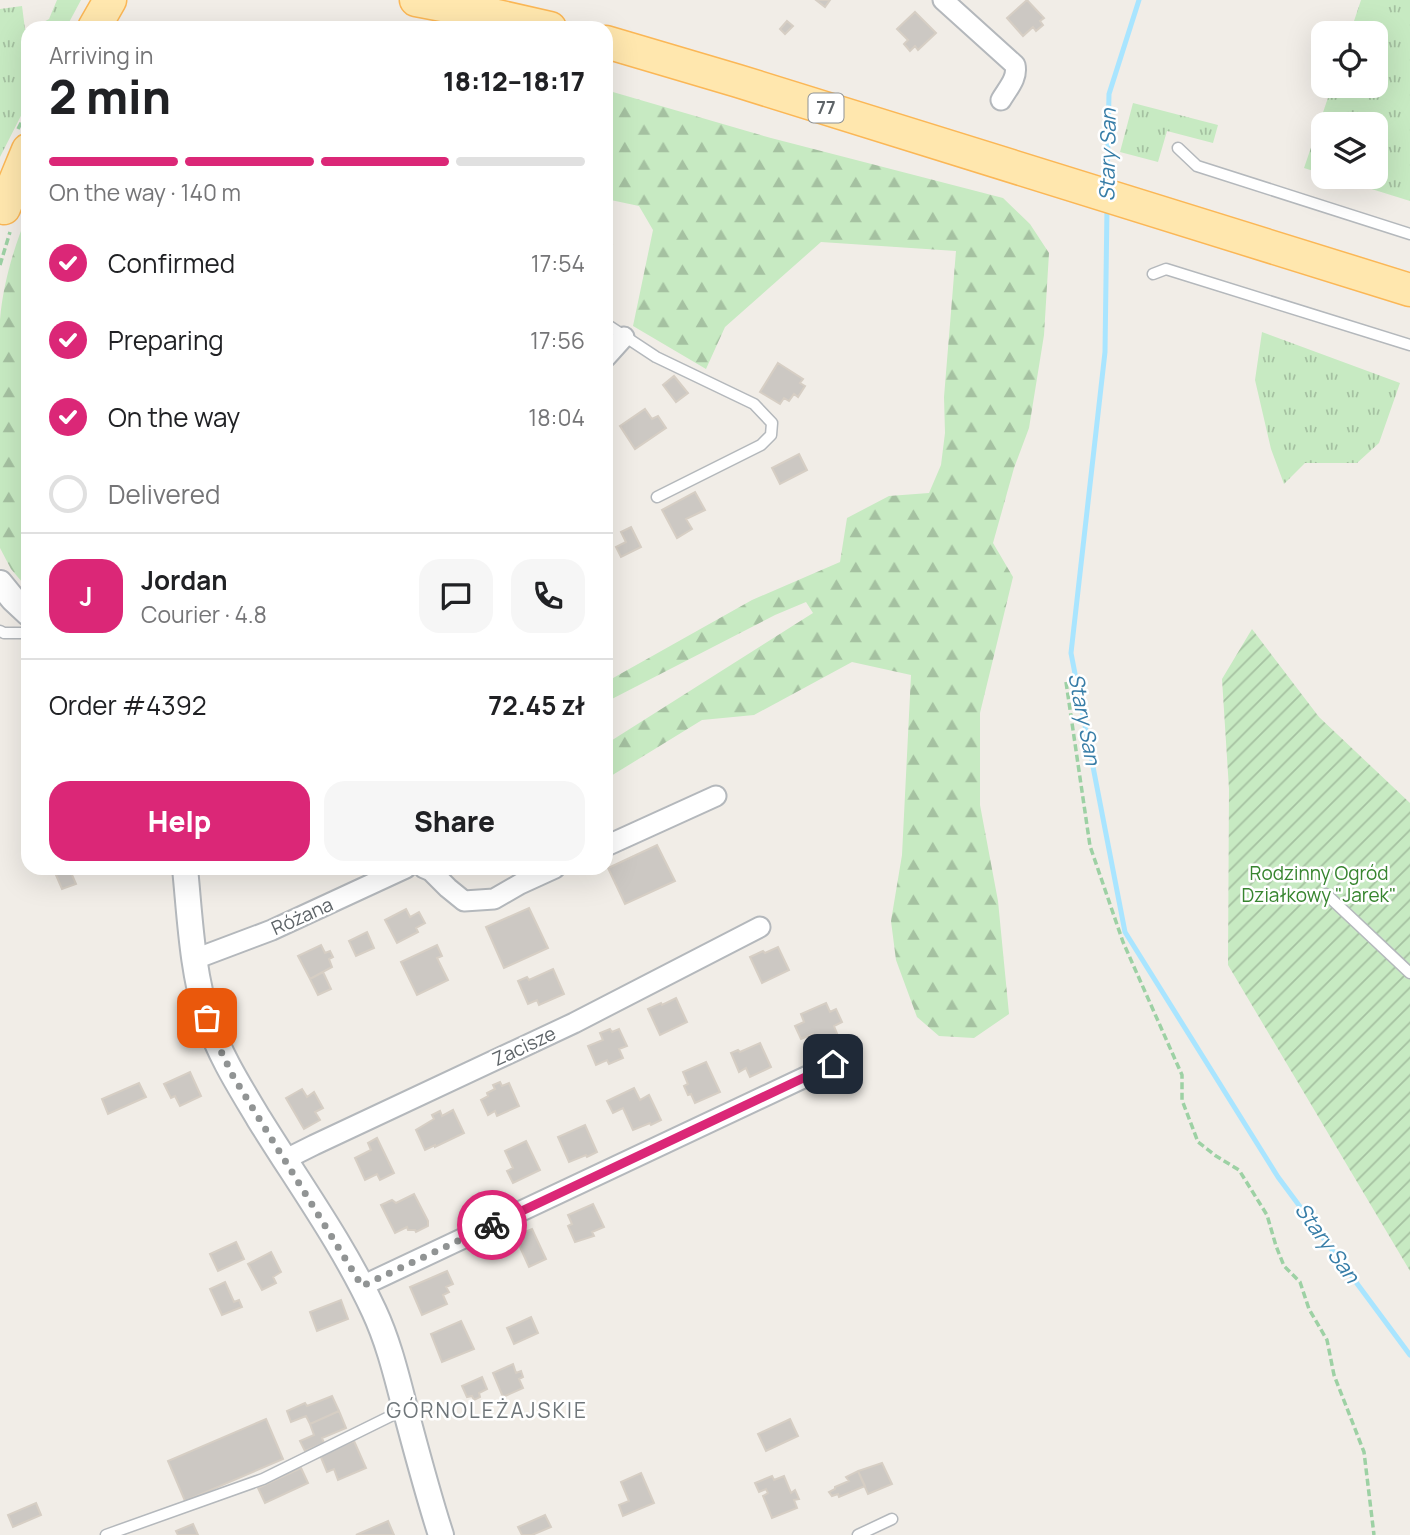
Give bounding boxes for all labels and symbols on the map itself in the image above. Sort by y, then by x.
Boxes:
road number: 77 [808,94,844,122]
water label: Stary San [1092,107,1122,202]
water label: Stary San [1062,671,1108,769]
park label: Rodzinny Ogród Działkowy "Jarek" [1242,860,1396,908]
street label: Różana [267,891,337,941]
pin [177,988,237,1048]
street label: Zacisze [488,1020,560,1072]
pin [803,1034,863,1094]
courier [457,1190,527,1260]
water label: Stary San [1289,1197,1367,1289]
district label: GÓRNOLEŻAJSKIE [386,1396,588,1424]

